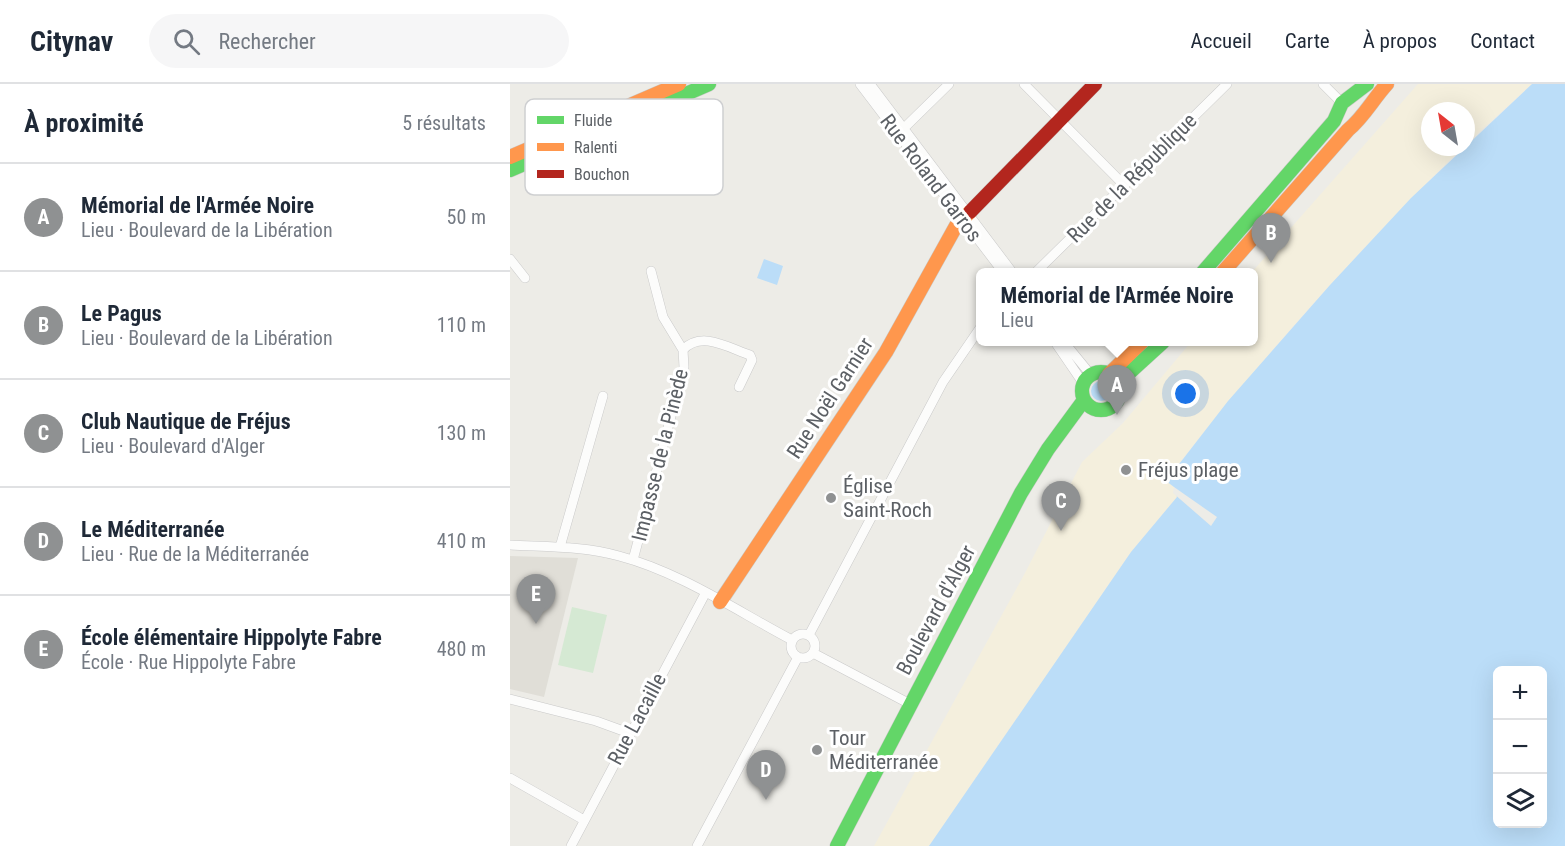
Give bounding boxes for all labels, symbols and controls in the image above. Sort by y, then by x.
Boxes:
search box [149,14,569,68]
text: Citynav [30,25,113,58]
icon: search [170,25,203,58]
text: Rechercher [218,29,316,54]
text: Accueil [1191,29,1252,53]
text: Carte [1285,29,1330,53]
text: À propos [1363,29,1437,53]
text: Contact [1470,29,1535,53]
legend [525,99,723,195]
north arrow [1421,102,1475,156]
text: À proximité [24,108,144,138]
street label: Rue de la République [1062,108,1202,248]
street label: Rue Roland Garros [875,110,987,246]
text: 5 résultats [402,111,486,135]
text: Fluide [574,111,612,130]
text: Ralenti [574,138,617,157]
text: Bouchon [574,165,629,184]
text: Mémorial de l'Armée Noire [81,193,314,218]
text: A [38,205,49,229]
text: 50 m [447,205,486,229]
pin: B [1252,214,1290,263]
text: Lieu · Boulevard de la Libération [81,218,333,242]
popup [976,268,1258,346]
text: Mémorial de l'Armée Noire [1000,283,1234,308]
text: Le Pagus [81,301,162,326]
text: Lieu [1000,308,1034,332]
text: B [38,313,49,337]
text: 110 m [437,313,486,337]
text: Lieu · Boulevard de la Libération [81,326,333,350]
street label: Rue Noël Garnier [782,333,878,463]
street label: Impasse de la Pinède [627,366,693,544]
pin: A [1098,366,1136,415]
your location [1171,379,1200,408]
text: Club Nautique de Fréjus [81,409,291,434]
text: C [38,421,49,445]
text: 130 m [437,421,486,445]
text: Lieu · Boulevard d'Alger [81,434,265,458]
place label: Fréjus plage [1138,458,1239,482]
marker: Fréjus plage [1119,463,1133,477]
place label: Église Saint-Roch [843,474,932,522]
pin: C [1042,482,1080,531]
marker: Église Saint-Roch [824,491,838,505]
text: Le Méditerranée [81,517,225,542]
text: D [38,529,49,553]
text: 410 m [437,529,486,553]
street label: Boulevard d'Alger [892,541,980,679]
text: Lieu · Rue de la Méditerranée [81,542,309,566]
pin: E [516,574,556,624]
text: École élémentaire Hippolyte Fabre [81,625,382,650]
text: E [39,637,48,661]
text: 480 m [437,637,486,661]
text: École · Rue Hippolyte Fabre [81,650,296,674]
map controls [1493,666,1547,828]
button: + [1493,666,1547,720]
street label: Rue Lacaille [603,669,671,769]
button: − [1493,720,1547,774]
place label: Tour Méditerranée [829,726,938,774]
marker: Tour Méditerranée [810,743,824,757]
pin: D [746,750,786,800]
button: layers [1493,774,1547,828]

